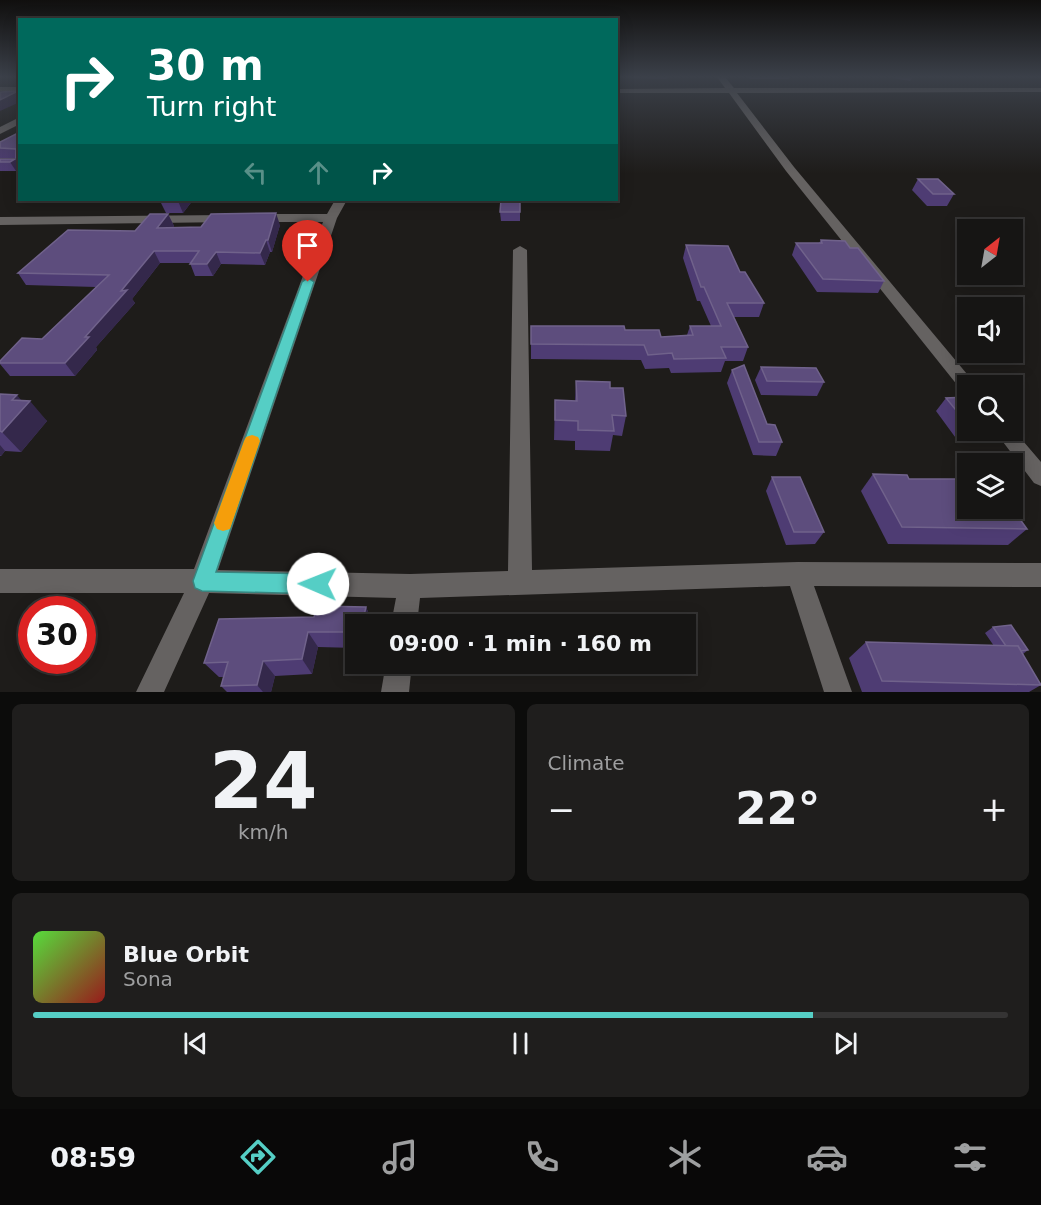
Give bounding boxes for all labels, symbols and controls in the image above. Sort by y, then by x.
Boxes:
text: 30 m [147,41,264,90]
icon: right [48,42,126,120]
text: Turn right [147,91,276,122]
icon: left [239,156,272,189]
icon: ahead [302,156,335,189]
icon: right [365,156,398,189]
north arrow [957,219,1023,285]
map controls [957,219,1023,519]
pin [282,220,333,282]
icon: arrive [291,229,324,262]
button: sound [957,297,1023,363]
button: search [957,375,1023,441]
button: layers [957,453,1023,519]
position arrow [286,552,350,616]
speed limit sign: 30 [18,596,96,674]
text: 09:00 · 1 min · 160 m [389,631,652,656]
text: 24 [209,736,318,826]
text: Climate [548,751,624,775]
text: 22° [735,782,820,835]
text: − [548,790,575,829]
text: + [980,790,1008,829]
text: km/h [238,820,288,844]
text: Blue Orbit [123,942,249,967]
text: Sona [123,967,173,991]
icon: previous [179,1027,212,1060]
icon: pause [504,1027,537,1060]
icon: next [829,1027,862,1060]
icon: directions [237,1136,279,1178]
icon: music [379,1136,421,1178]
icon: phone [521,1136,563,1178]
icon: climate [664,1136,706,1178]
icon: car [806,1136,848,1178]
icon: filters [949,1136,991,1178]
text: 08:59 [50,1142,136,1173]

